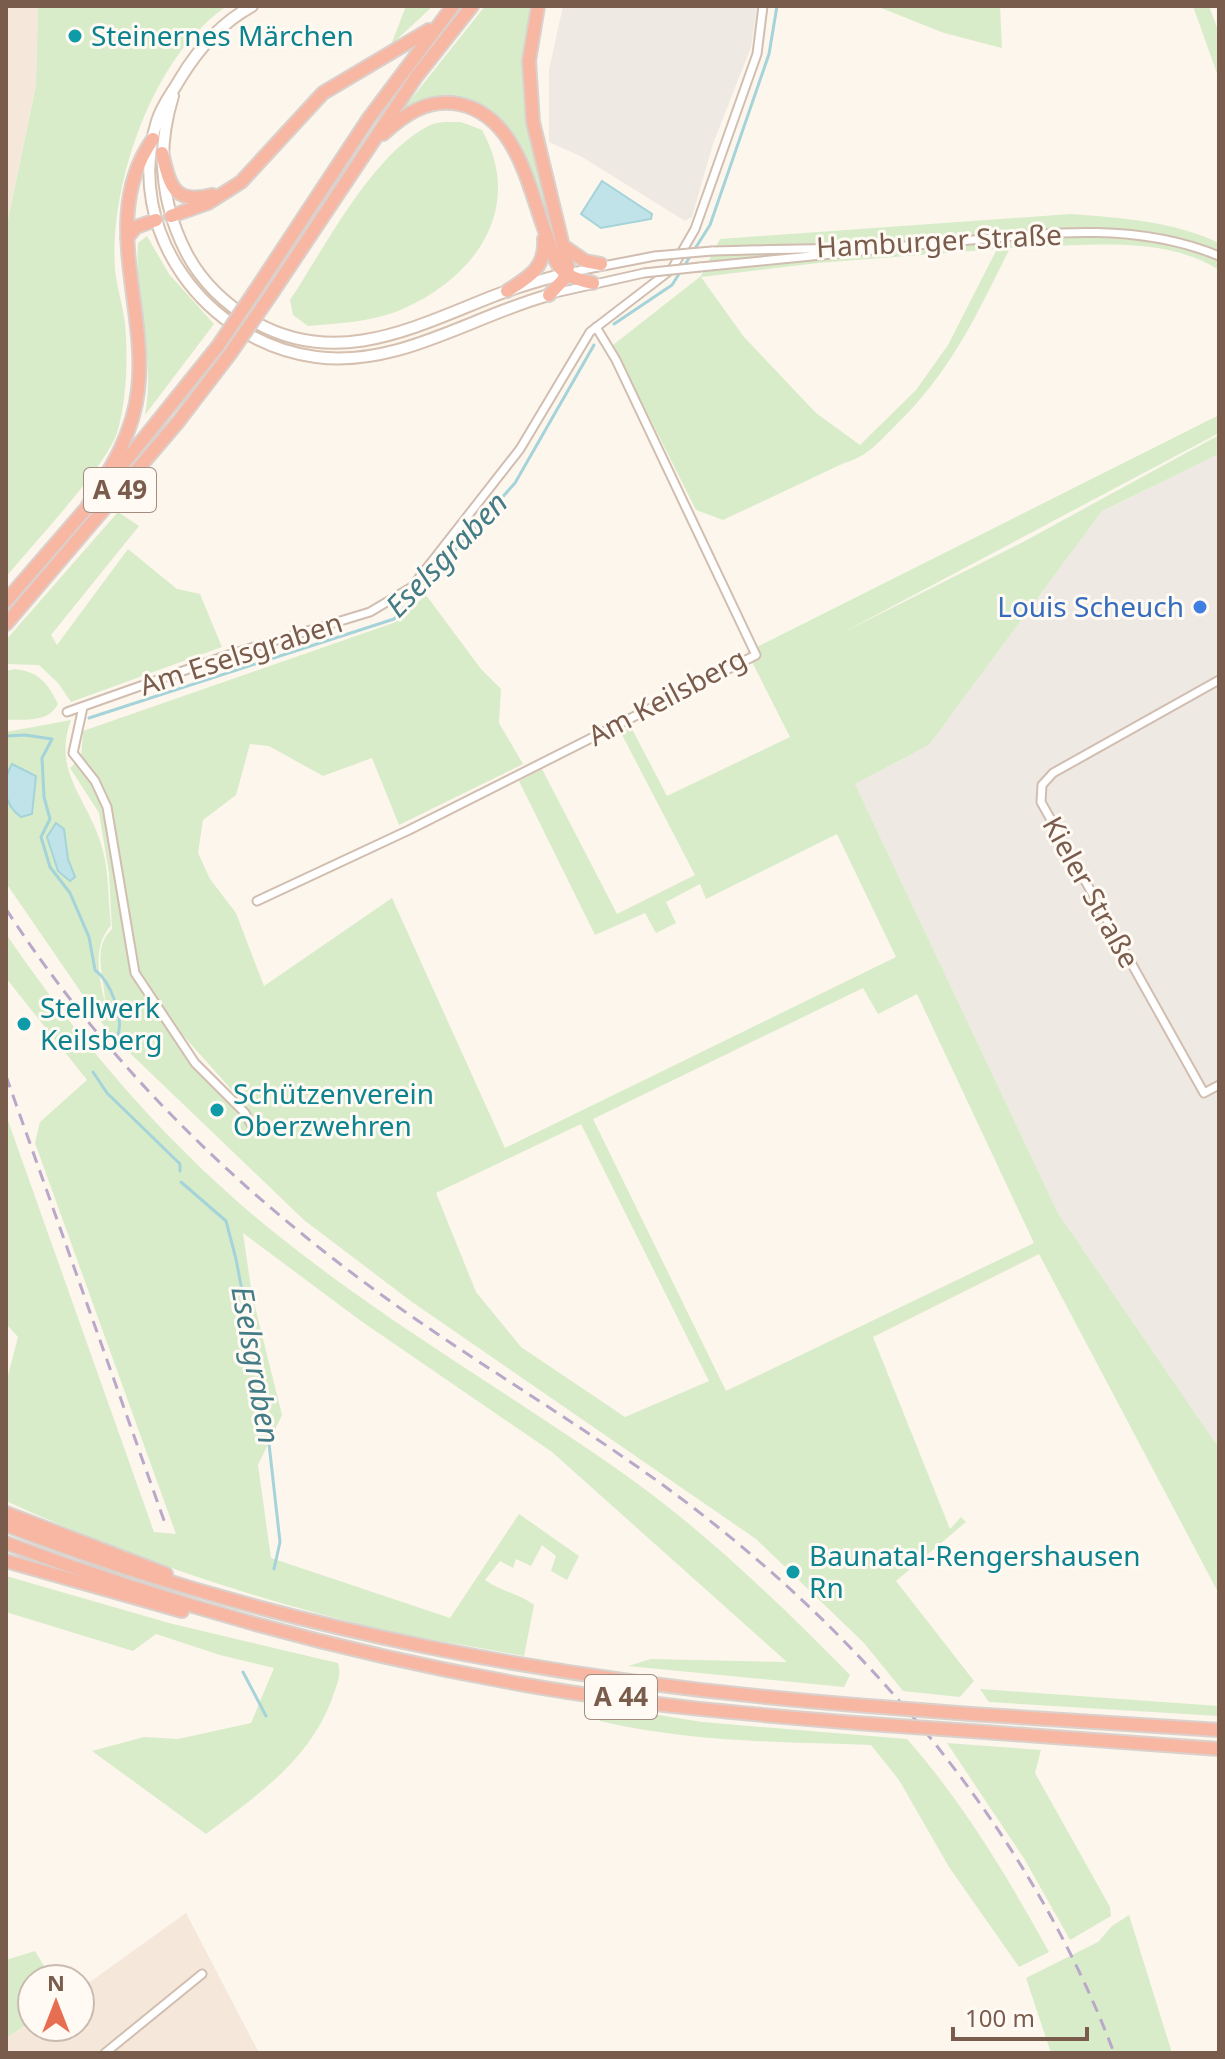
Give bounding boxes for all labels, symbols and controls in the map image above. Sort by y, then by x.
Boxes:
place label: Steinernes Märchen [91,16,354,54]
marker: Steinernes Märchen [66,27,84,45]
street label: Hamburger Straße [815,215,1063,265]
road number: A 49 [84,468,156,512]
water label: Eselsgraben [376,482,516,626]
place label: Louis Scheuch [997,587,1184,625]
marker: Louis Scheuch [1191,598,1209,616]
street label: Am Eselsgraben [134,602,347,704]
street label: Am Keilsberg [581,639,752,754]
street label: Kieler Straße [1035,809,1149,974]
place label: Stellwerk Keilsberg [40,988,163,1058]
marker: Stellwerk Keilsberg [15,1015,33,1033]
place label: Schützenverein Oberzwehren [233,1074,434,1144]
marker: Schützenverein Oberzwehren [208,1101,226,1119]
water label: Eselsgraben [222,1283,291,1447]
place label: Baunatal-Rengershausen Rn [809,1536,1141,1606]
marker: Baunatal-Rengershausen Rn [784,1563,802,1581]
road number: A 44 [585,1675,657,1719]
north arrow [16,1963,96,2043]
text: N [47,1967,65,1997]
scale bar [953,1991,1087,2041]
text: 100 m [965,2001,1035,2034]

